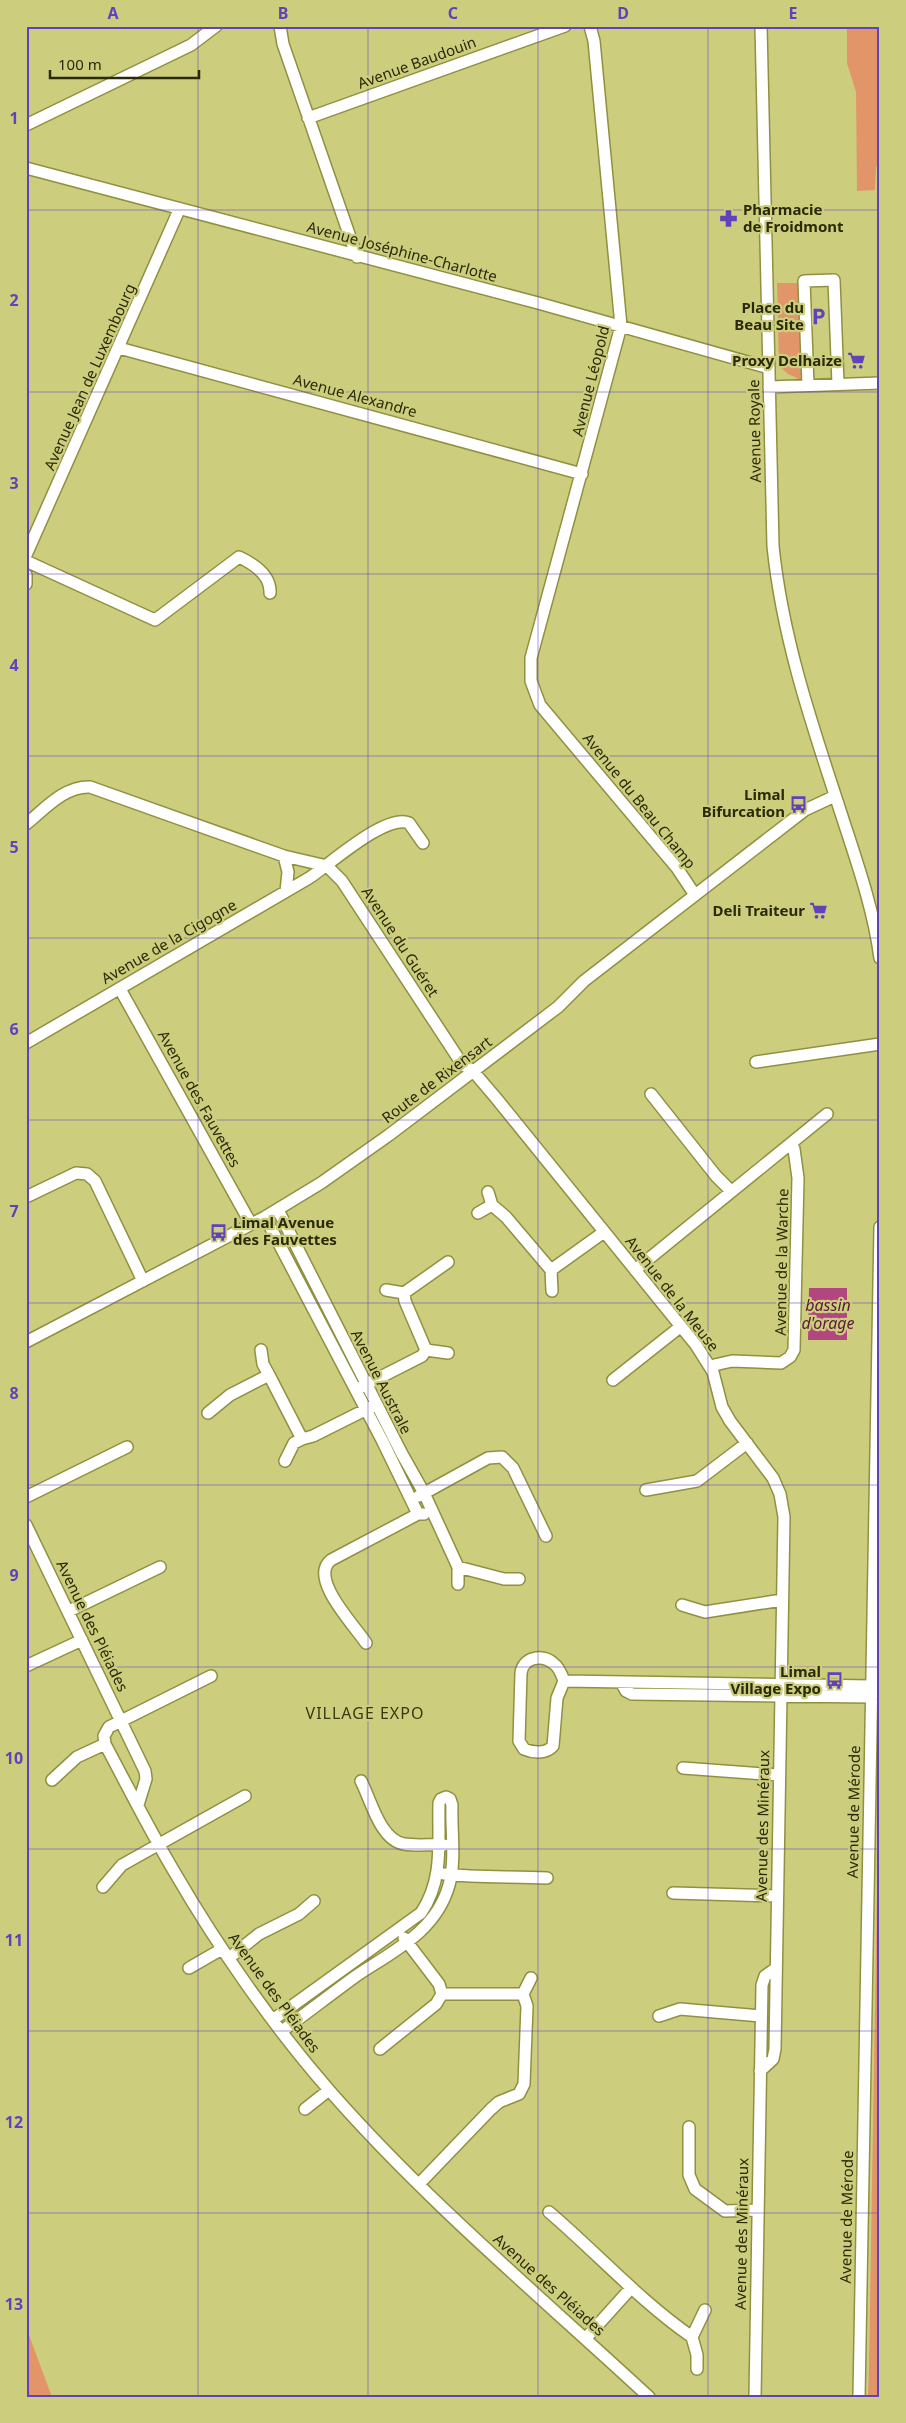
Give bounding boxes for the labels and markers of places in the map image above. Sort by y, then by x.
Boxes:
place label: Pharmacie de Froidmont [743,199,844,236]
pharmacy icon: Pharmacie de Froidmont [719,209,739,229]
place label: Place du Beau Site [734,297,804,334]
parking icon: Place du Beau Site [808,307,828,327]
place label: Proxy Delhaize [732,350,842,370]
supermarket icon: Proxy Delhaize [846,351,866,371]
place label: Limal Bifurcation [702,784,785,821]
bus stop icon: Limal Bifurcation [789,794,809,814]
place label: Deli Traiteur [713,900,805,920]
supermarket icon: Deli Traiteur [809,901,829,921]
place label: Limal Avenue des Fauvettes [233,1212,337,1249]
bus stop icon: Limal Avenue des Fauvettes [209,1222,229,1242]
place label: Limal Village Expo [731,1661,821,1698]
bus stop icon: Limal Village Expo [825,1671,845,1691]

